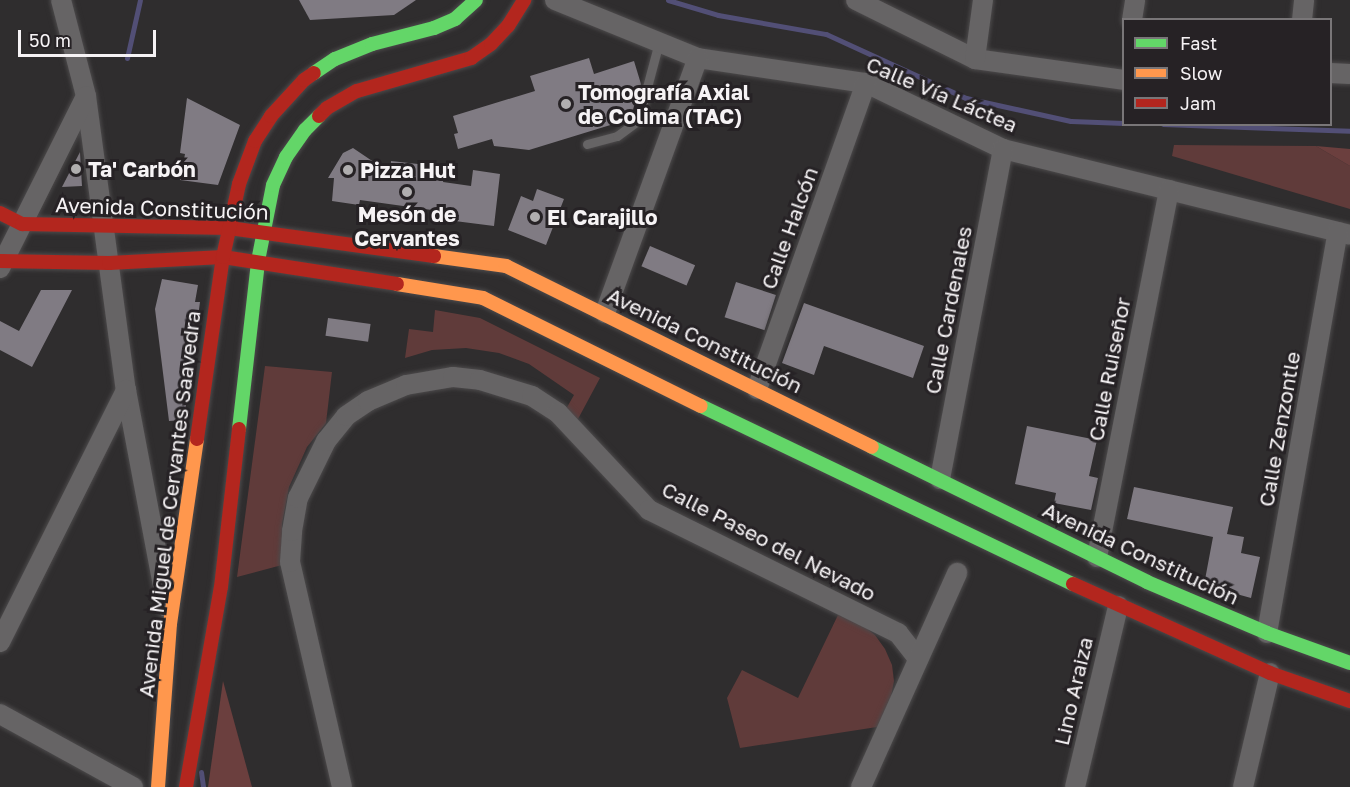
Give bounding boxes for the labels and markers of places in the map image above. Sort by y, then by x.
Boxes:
place label: Tomografía Axial de Colima (TAC) [578,79,750,129]
marker: Tomografía Axial de Colima (TAC) [559,97,573,111]
place label: Ta' Carbón [88,156,196,182]
place label: Pizza Hut [360,157,456,183]
marker: Ta' Carbón [69,162,83,176]
marker: Pizza Hut [341,163,355,177]
marker: Mesón de Cervantes [400,185,414,199]
place label: Mesón de Cervantes [354,201,460,251]
place label: El Carajillo [547,204,658,230]
marker: El Carajillo [528,210,542,224]

